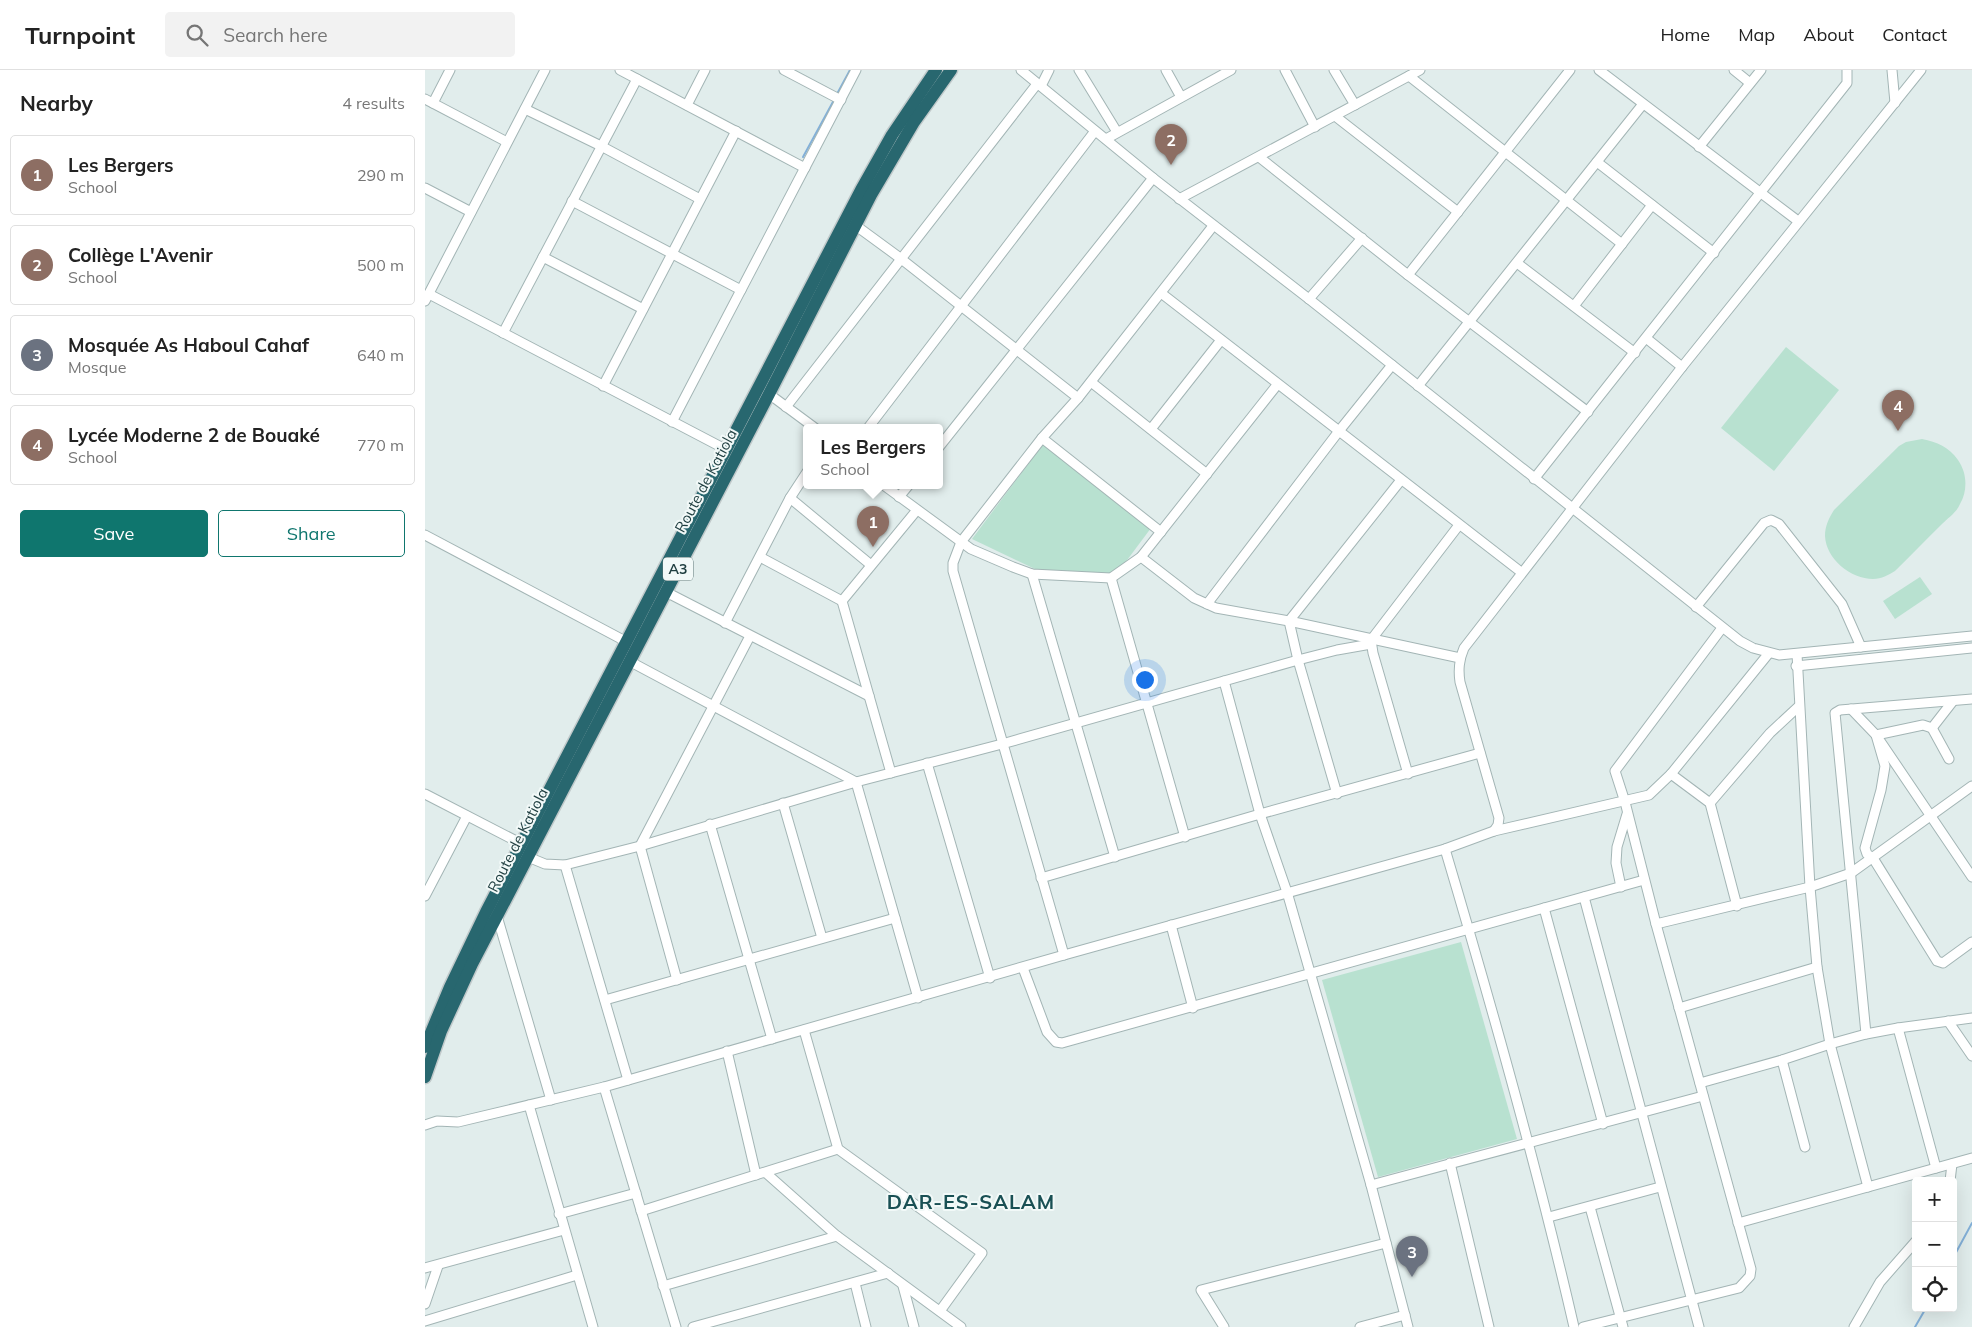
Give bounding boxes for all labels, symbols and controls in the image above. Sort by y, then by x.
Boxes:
search box [165,12,515,57]
text: Turnpoint [25,20,135,50]
icon: search [183,21,211,49]
text: Search here [223,23,328,47]
text: Home [1660,23,1710,46]
text: Map [1738,23,1775,46]
text: About [1803,23,1854,46]
text: Contact [1882,23,1947,46]
text: Nearby [20,90,93,116]
text: 4 results [342,93,405,113]
pin: 2 [1155,124,1187,165]
text: Les Bergers [68,153,174,177]
text: 1 [32,165,42,185]
text: 290 m [357,165,404,185]
text: School [68,177,117,197]
text: Collège L'Avenir [68,243,213,267]
text: 2 [32,255,42,275]
text: 500 m [357,255,404,275]
text: School [68,267,117,287]
text: Mosquée As Haboul Cahaf [68,333,309,357]
text: 3 [32,345,42,365]
text: 640 m [357,345,404,365]
text: Mosque [68,357,126,377]
pin: 4 [1882,390,1914,431]
text: Lycée Moderne 2 de Bouaké [68,423,320,447]
popup [803,424,943,489]
street label: Route de Katiola [670,426,741,536]
text: 4 [32,435,42,455]
text: 770 m [357,435,404,455]
text: Les Bergers [820,435,926,459]
text: School [68,447,117,467]
text: School [820,459,870,479]
pin: 1 [857,506,889,547]
button: Save [20,510,208,557]
button: Share [218,510,405,557]
road number: A3 [663,558,693,580]
your location [1132,667,1158,693]
street label: Route de Katiola [483,785,552,895]
map controls [1912,1177,1957,1312]
button: + [1912,1177,1957,1222]
district label: DAR-ES-SALAM [887,1189,1055,1214]
button: − [1912,1222,1957,1267]
pin: 3 [1396,1236,1428,1277]
button: locate [1912,1267,1957,1312]

